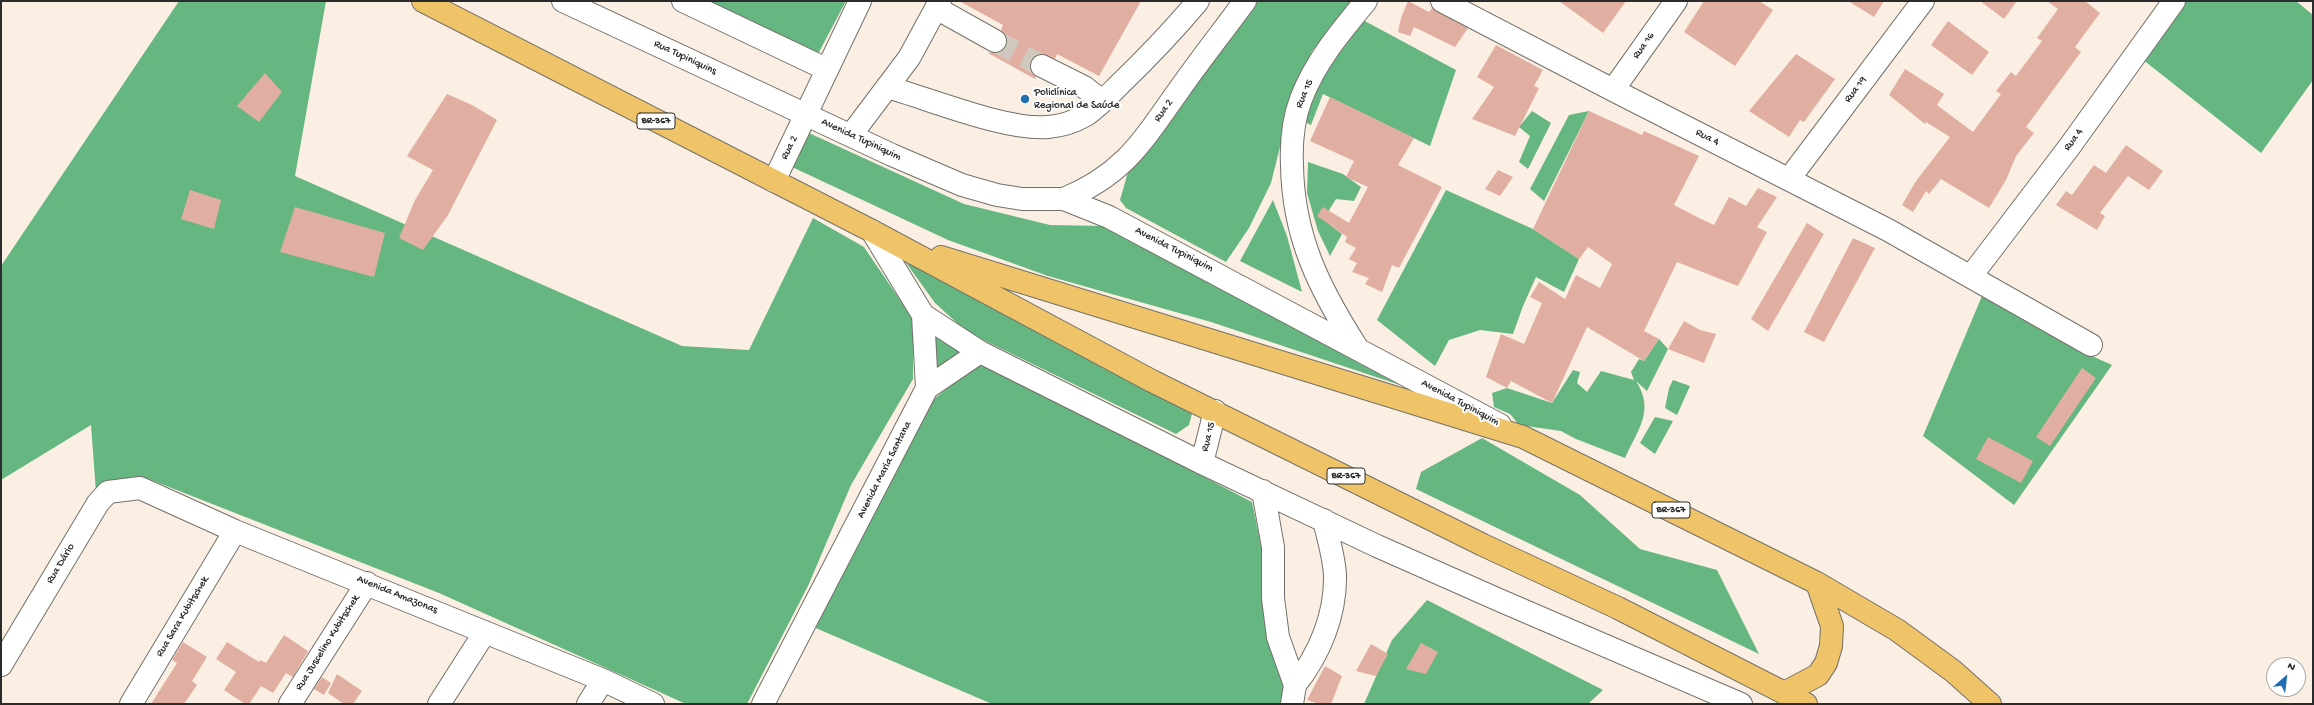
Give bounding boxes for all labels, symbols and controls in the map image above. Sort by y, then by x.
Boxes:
street label: Rua 16 [1630,30,1658,62]
street label: Rua Tupiniquins [651,38,719,78]
street label: Rua 19 [1842,74,1870,106]
street label: Rua 15 [1293,78,1317,110]
place label: Policlínica Regional de Saúde [1034,86,1119,112]
marker: Policlínica Regional de Saúde [1019,93,1031,105]
street label: Rua 2 [1151,97,1177,125]
road number: BR-367 [637,113,675,129]
street label: Avenida Tupiniquim [819,116,903,164]
street label: Rua 4 [1693,126,1721,150]
street label: Rua 4 [2061,126,2087,154]
street label: Rua 2 [779,134,801,162]
street label: Avenida Tupiniquim [1132,224,1216,276]
street label: Avenida Tupiniquim [1419,377,1501,429]
street label: Avenida Maria Santana [855,419,915,521]
street label: Rua 15 [1199,421,1219,453]
road number: BR-367 [1327,468,1365,484]
road number: BR-367 [1652,502,1690,518]
street label: Rua Dário [44,541,78,587]
street label: Avenida Amazonas [355,573,439,617]
street label: Rua Sara Kubitschek [154,574,212,660]
street label: Rua Juscelino Kubitschek [293,593,363,693]
north arrow [2266,657,2306,697]
text: N [2285,660,2297,674]

